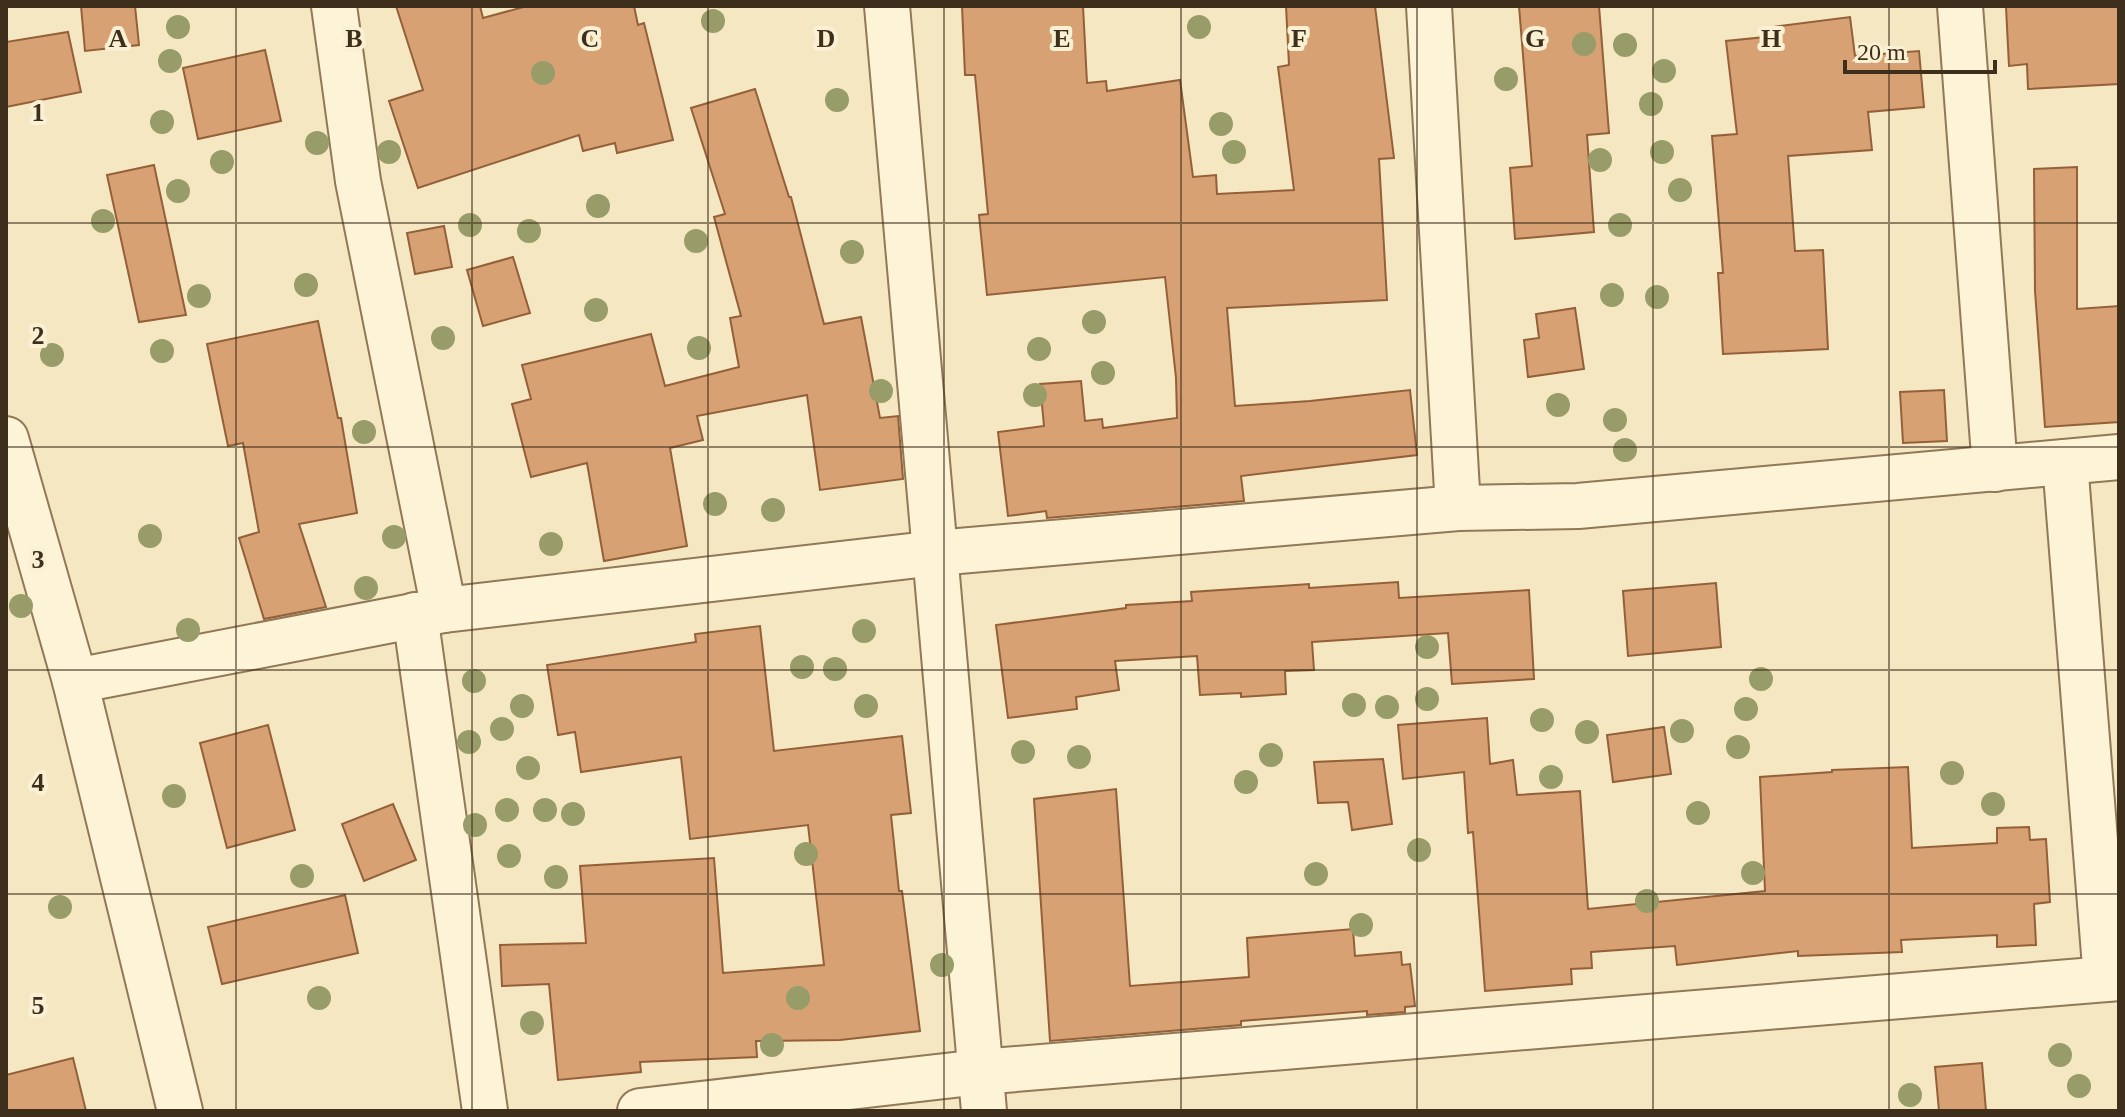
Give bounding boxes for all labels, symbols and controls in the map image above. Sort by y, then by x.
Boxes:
text: A [109,24,128,53]
text: B [345,24,363,53]
text: C [581,24,599,53]
text: D [817,24,835,53]
text: E [1053,24,1071,53]
text: F [1291,24,1307,53]
text: G [1525,24,1545,53]
text: H [1761,24,1781,53]
scale bar [1845,24,1995,74]
text: 20 m [1857,39,1906,65]
text: 1 [32,98,45,127]
text: 2 [32,321,45,350]
text: 3 [32,545,45,574]
text: 4 [32,768,45,797]
text: 5 [32,991,45,1020]

